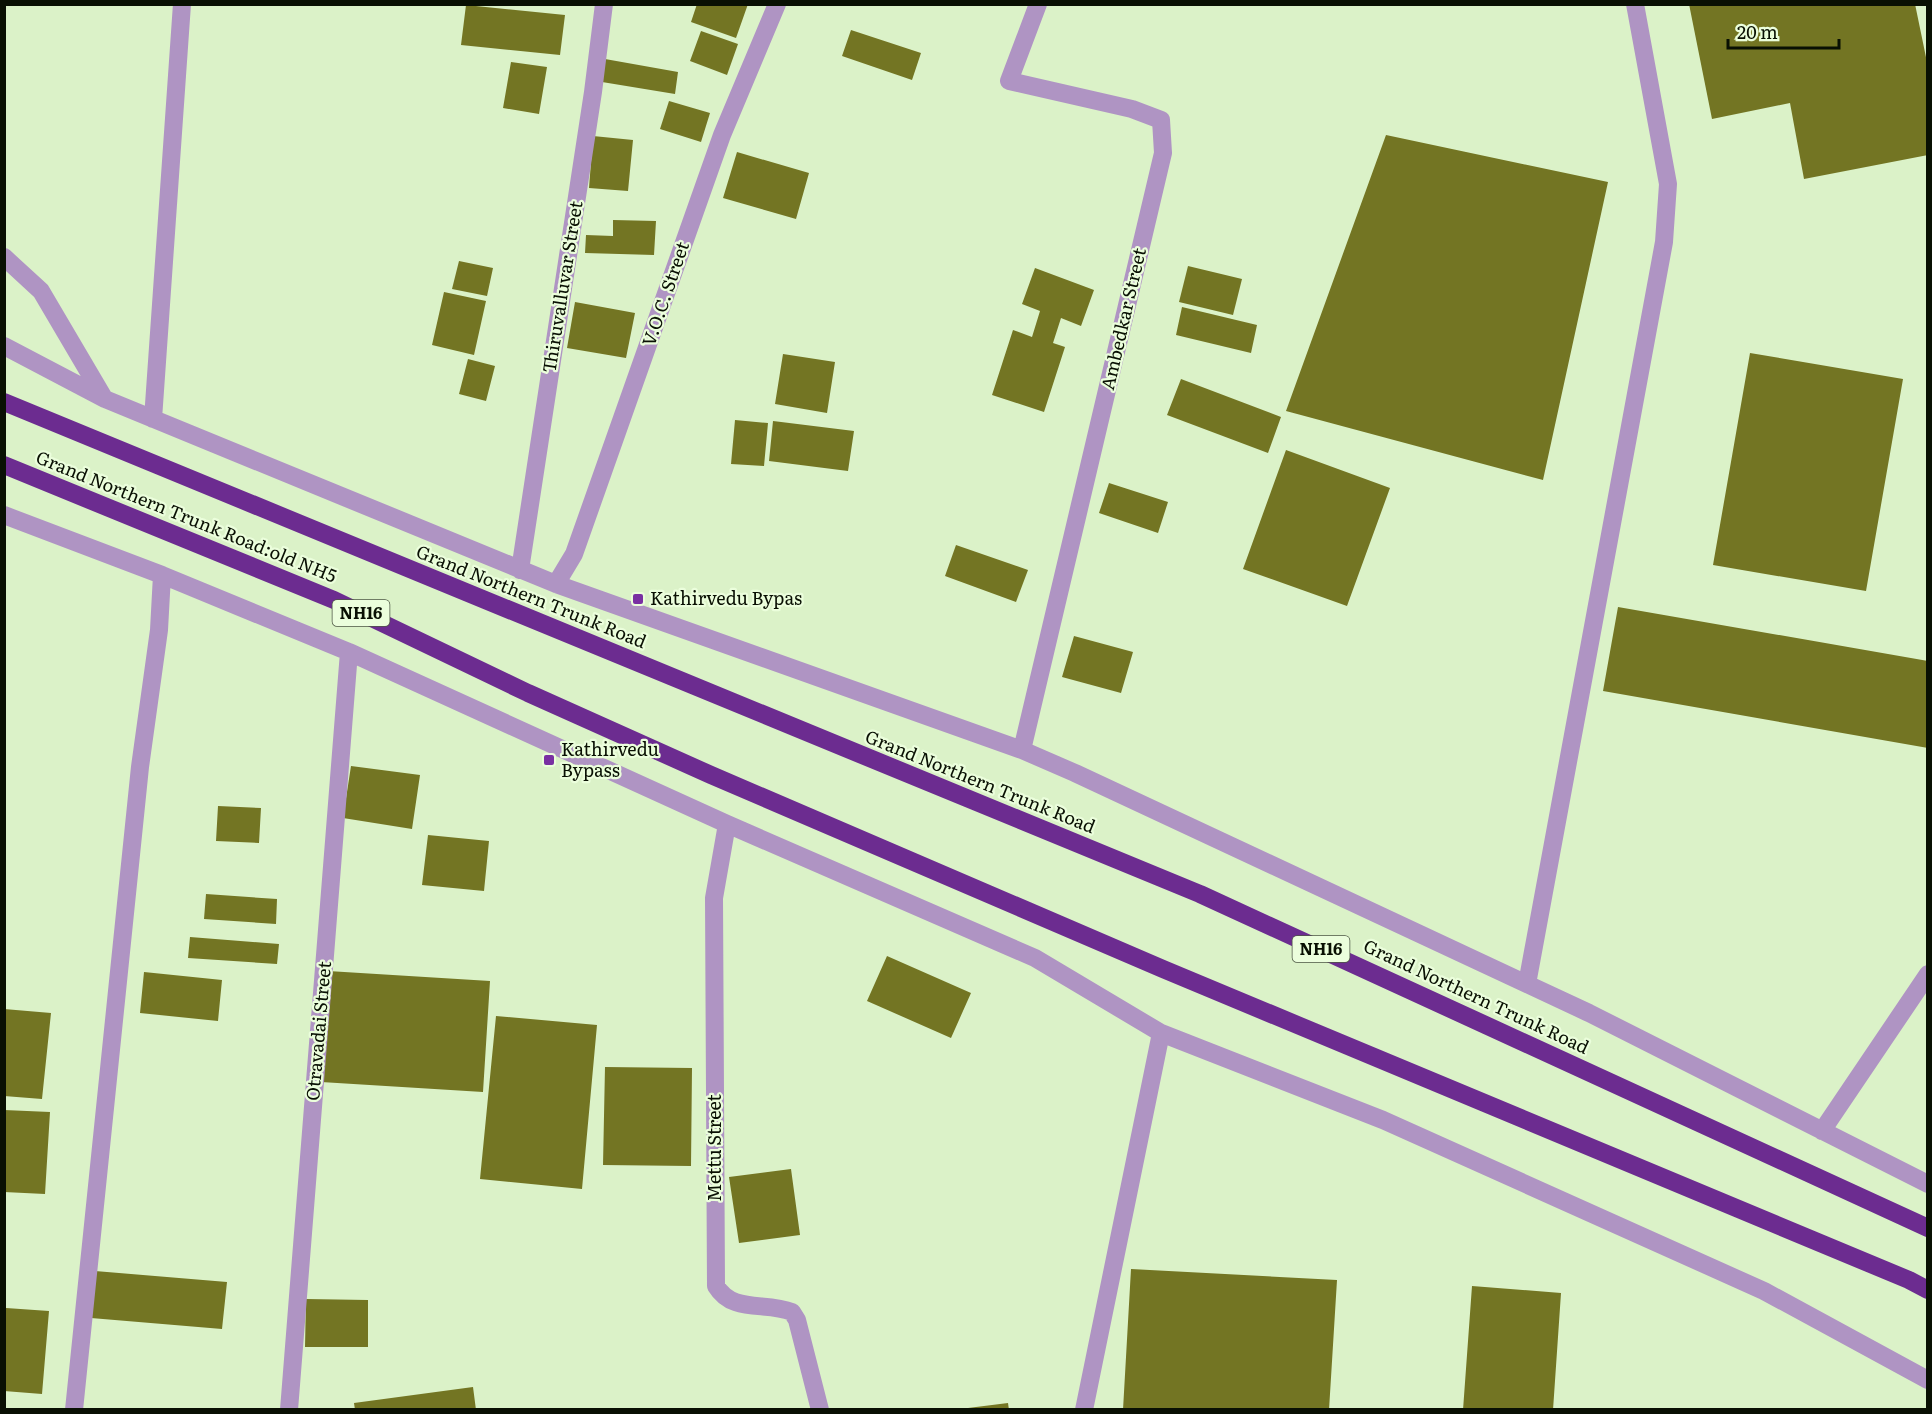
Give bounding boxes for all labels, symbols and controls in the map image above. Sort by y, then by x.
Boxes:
scale bar [1728,12,1839,50]
text: 20 m [1737,18,1778,45]
street label: Thiruvalluvar Street [535,198,589,375]
street label: V.O.C. Street [634,237,695,349]
street label: Ambedkar Street [1093,244,1152,392]
street label: Grand Northern Trunk Road:old NH5 [32,443,341,588]
street label: Grand Northern Trunk Road [412,537,651,654]
place label: Kathirvedu Bypas [650,584,802,611]
marker: Kathirvedu Bypas [631,592,645,606]
road number: NH16 [332,600,389,626]
street label: Grand Northern Trunk Road [861,722,1100,839]
place label: Kathirvedu Bypass [561,735,659,783]
marker: Kathirvedu Bypass [542,753,556,767]
street label: Grand Northern Trunk Road [1359,931,1594,1060]
road number: NH16 [1292,936,1350,962]
street label: Otravadai Street [298,959,337,1102]
street label: Mettu Street [700,1093,727,1202]

